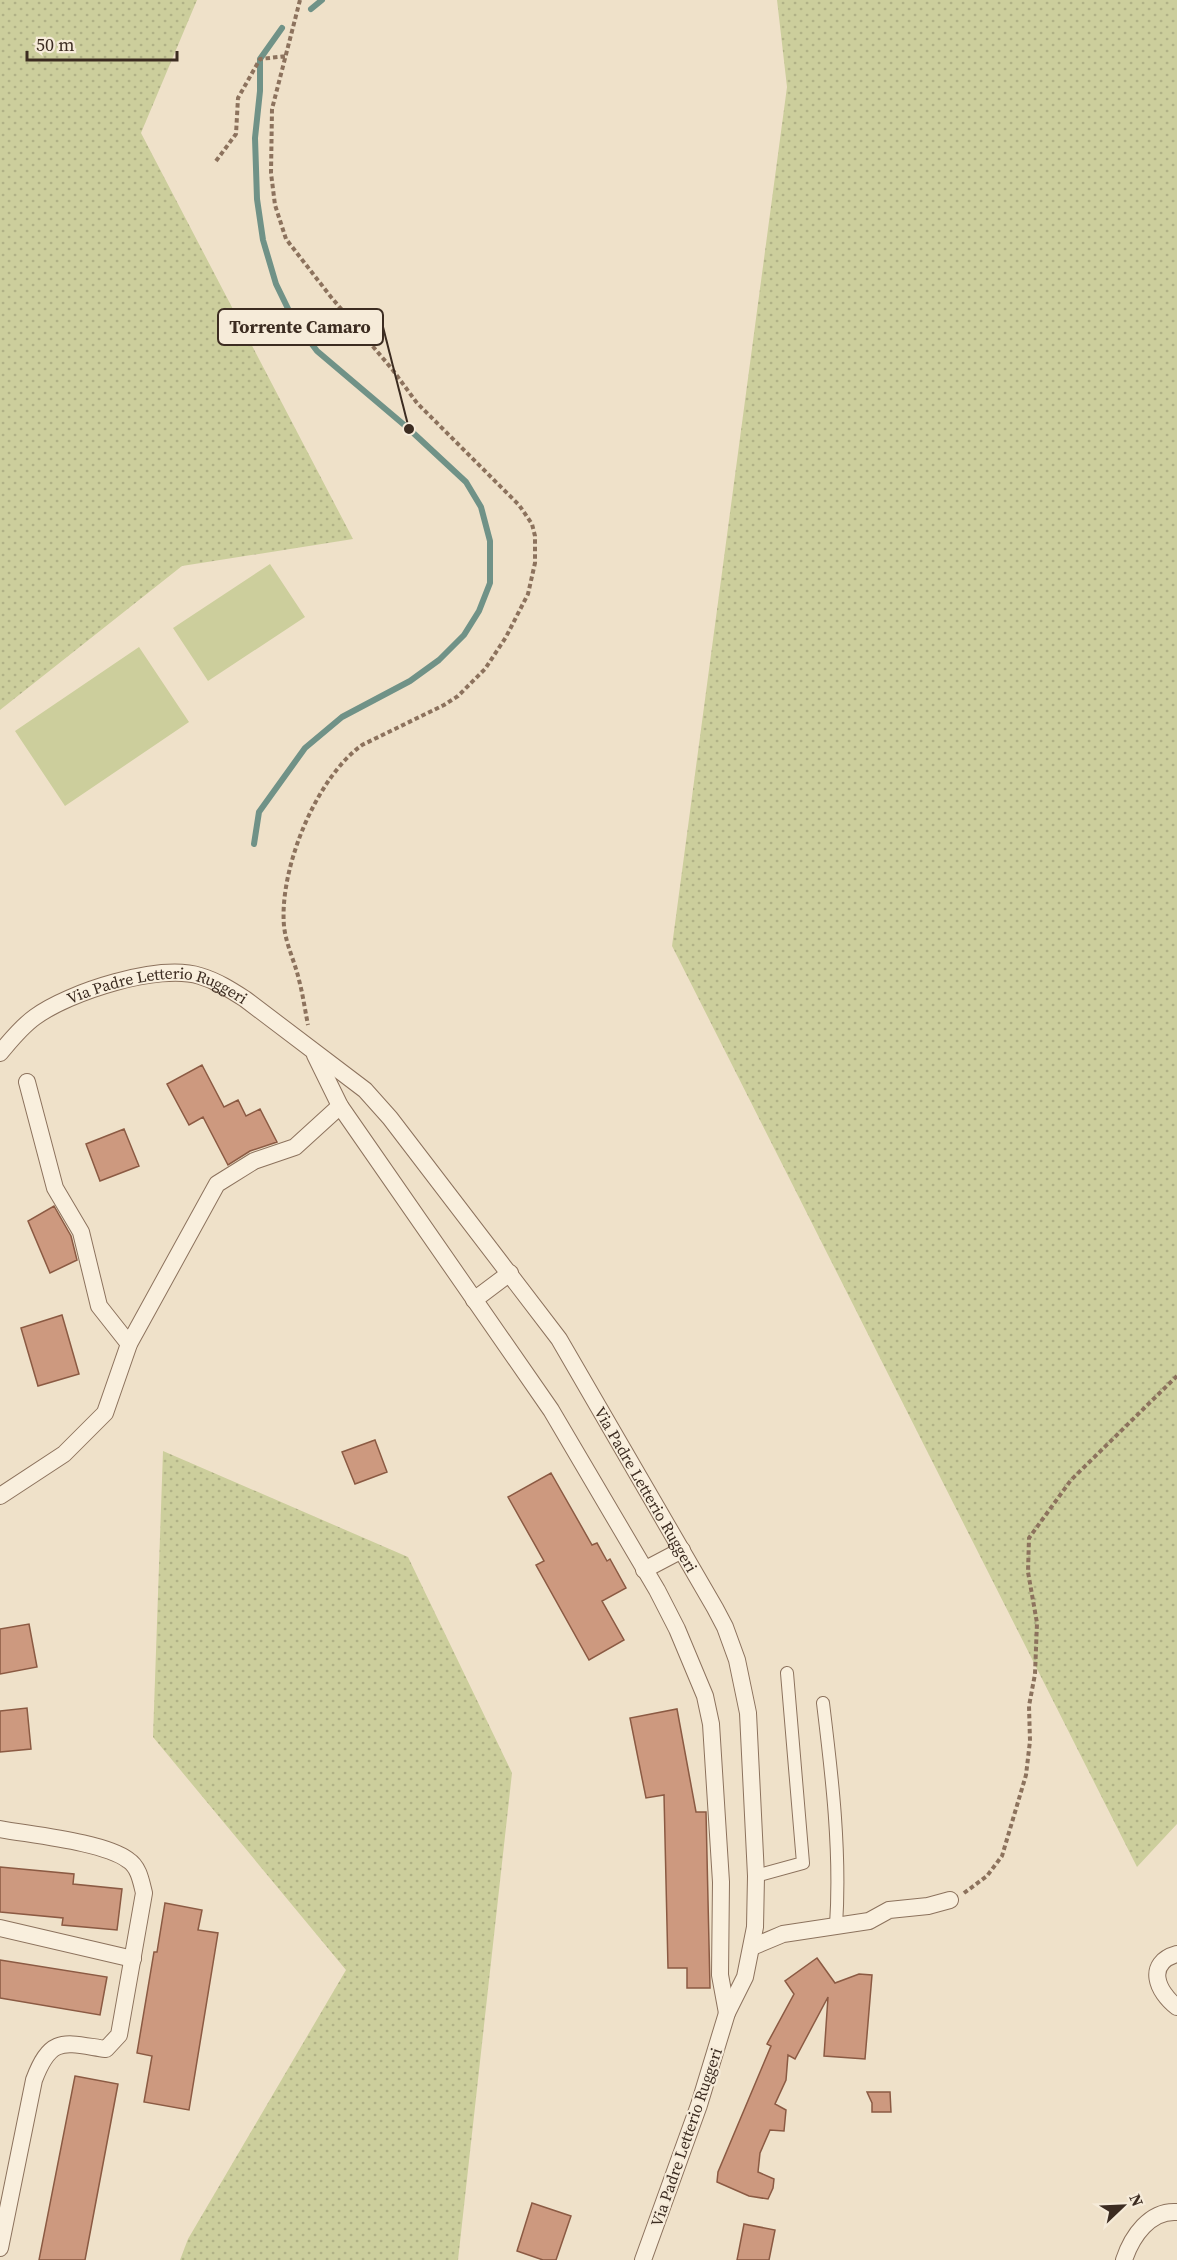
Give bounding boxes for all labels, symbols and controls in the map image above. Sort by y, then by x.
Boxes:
scale bar [27,24,177,62]
text: 50 m [36,32,74,57]
callout: Torrente Camaro [218,309,383,345]
text: Torrente Camaro [229,314,371,339]
text: Via Padre Letterio Ruggeri [63,962,252,1009]
street label: Via Padre Letterio Ruggeri [61,992,249,1014]
street label: Via Padre Letterio Ruggeri [589,1402,703,1576]
street label: Via Padre Letterio Ruggeri [645,2044,727,2229]
north arrow [1093,2176,1153,2236]
text: N [1124,2190,1149,2210]

